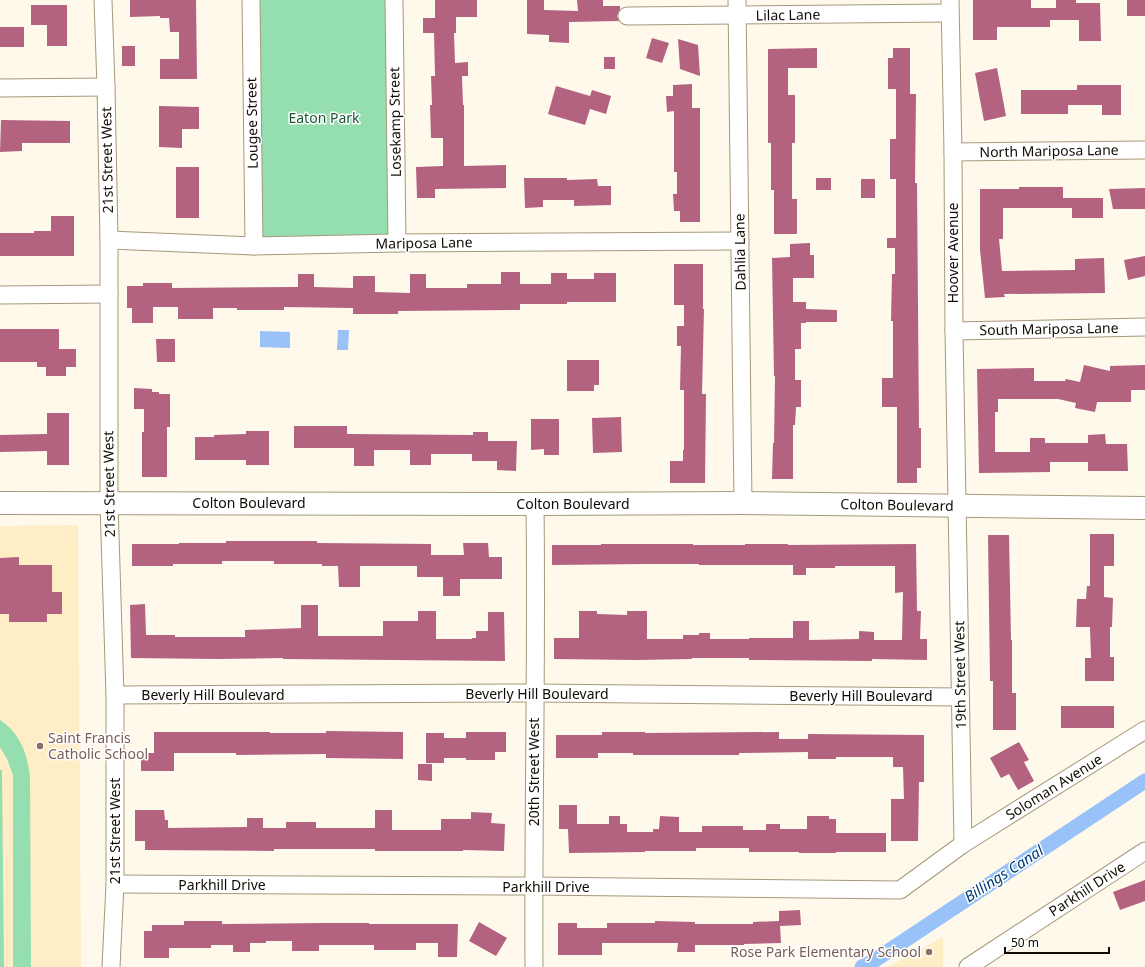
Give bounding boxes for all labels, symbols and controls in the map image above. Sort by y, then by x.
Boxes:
street label: Lilac Lane [756,4,821,25]
street label: Losekamp Street [384,67,405,177]
street label: Lougee Street [241,77,262,169]
street label: 21st Street West [96,107,117,213]
park label: Eaton Park [288,108,360,127]
street label: North Mariposa Lane [979,140,1119,161]
street label: Hoover Avenue [943,203,962,303]
street label: Dahlia Lane [729,213,750,291]
street label: Mariposa Lane [375,232,473,253]
street label: South Mariposa Lane [979,318,1119,339]
street label: 21st Street West [98,431,119,537]
street label: Colton Boulevard [192,493,306,512]
street label: Colton Boulevard [516,494,630,513]
street label: Colton Boulevard [840,494,954,515]
street label: 19th Street West [949,621,970,729]
street label: Beverly Hill Boulevard [465,684,609,703]
street label: Beverly Hill Boulevard [141,685,285,704]
street label: Beverly Hill Boulevard [789,686,933,705]
street label: 20th Street West [524,718,543,826]
place label: Saint Francis Catholic School [48,728,148,763]
marker: Saint Francis Catholic School [35,741,45,751]
street label: Soloman Avenue [1002,749,1106,824]
street label: 21st Street West [105,778,124,884]
water label: Billings Canal [960,839,1048,906]
street label: Parkhill Drive [1045,857,1129,920]
street label: Parkhill Drive [178,875,266,894]
street label: Parkhill Drive [502,877,590,896]
scale bar [1005,929,1109,955]
text: 50 m [1011,934,1039,951]
place label: Rose Park Elementary School [730,942,921,961]
marker: Rose Park Elementary School [924,947,934,957]

